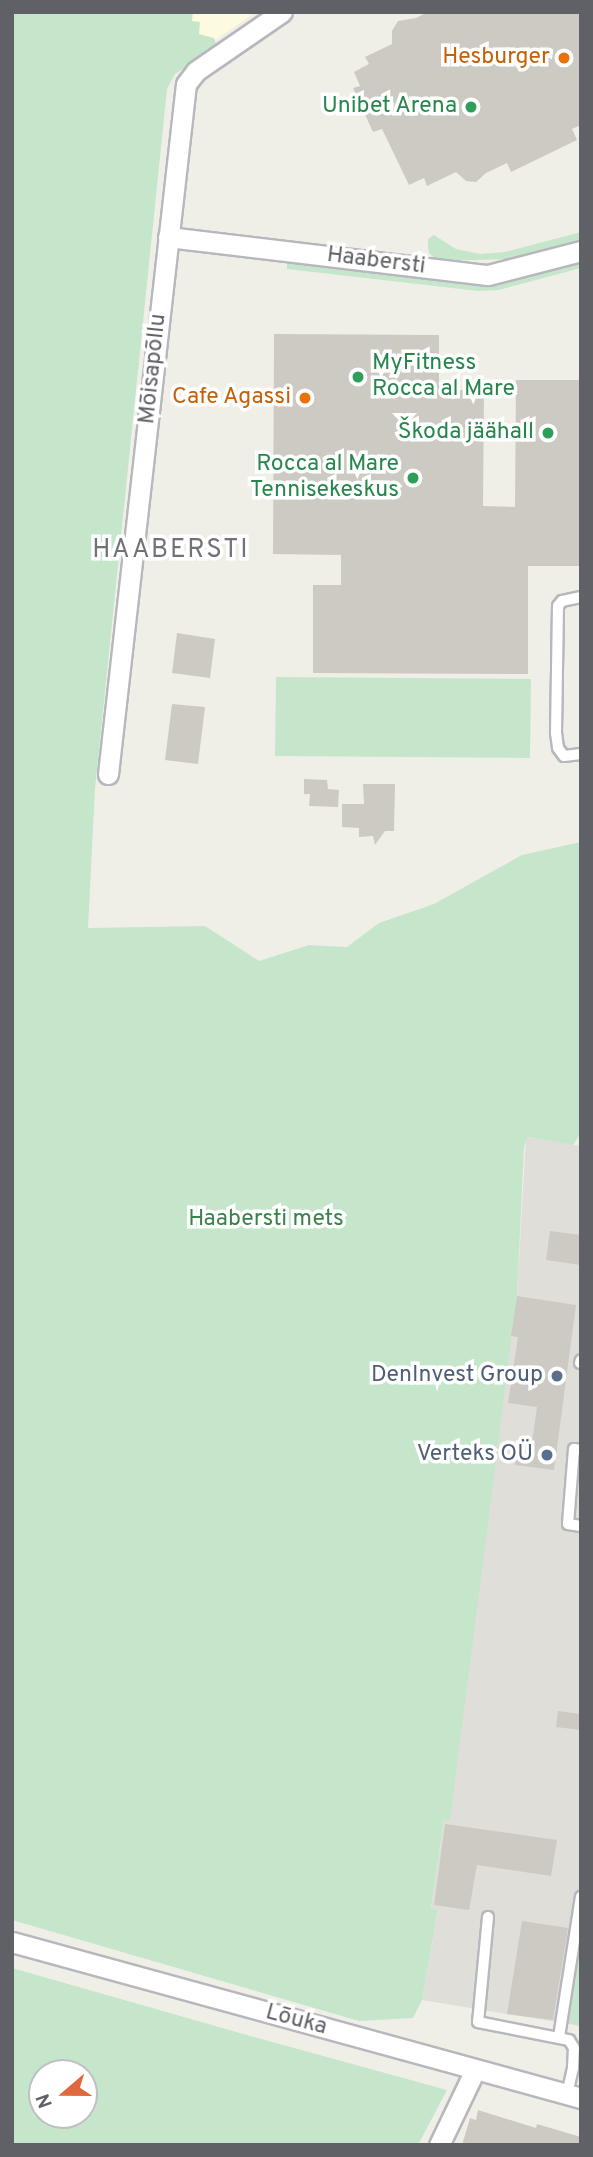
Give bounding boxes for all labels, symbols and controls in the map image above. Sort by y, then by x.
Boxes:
place label: Hesburger [442,44,550,72]
marker: Hesburger [556,50,572,66]
place label: Unibet Arena [321,93,457,121]
marker: Unibet Arena [463,99,479,115]
street label: Haabersti [325,242,427,282]
street label: Mõisapõllu [134,312,174,426]
place label: MyFitness Rocca al Mare [372,350,515,404]
marker: MyFitness Rocca al Mare [350,369,366,385]
place label: Cafe Agassi [171,384,291,412]
marker: Cafe Agassi [297,390,313,406]
place label: Škoda jäähall [398,419,534,447]
marker: Škoda jäähall [540,425,556,441]
place label: Rocca al Mare Tennisekeskus [250,451,399,505]
marker: Rocca al Mare Tennisekeskus [405,470,421,486]
district label: HAABERSTI [93,535,249,567]
park label: Haabersti mets [188,1206,344,1234]
place label: DenInvest Group [371,1362,543,1390]
marker: DenInvest Group [549,1368,565,1384]
place label: Verteks OÜ [417,1441,533,1469]
marker: Verteks OÜ [539,1447,555,1463]
street label: Lõuka [262,2000,330,2042]
north arrow [28,2059,98,2129]
text: N [32,2090,59,2111]

